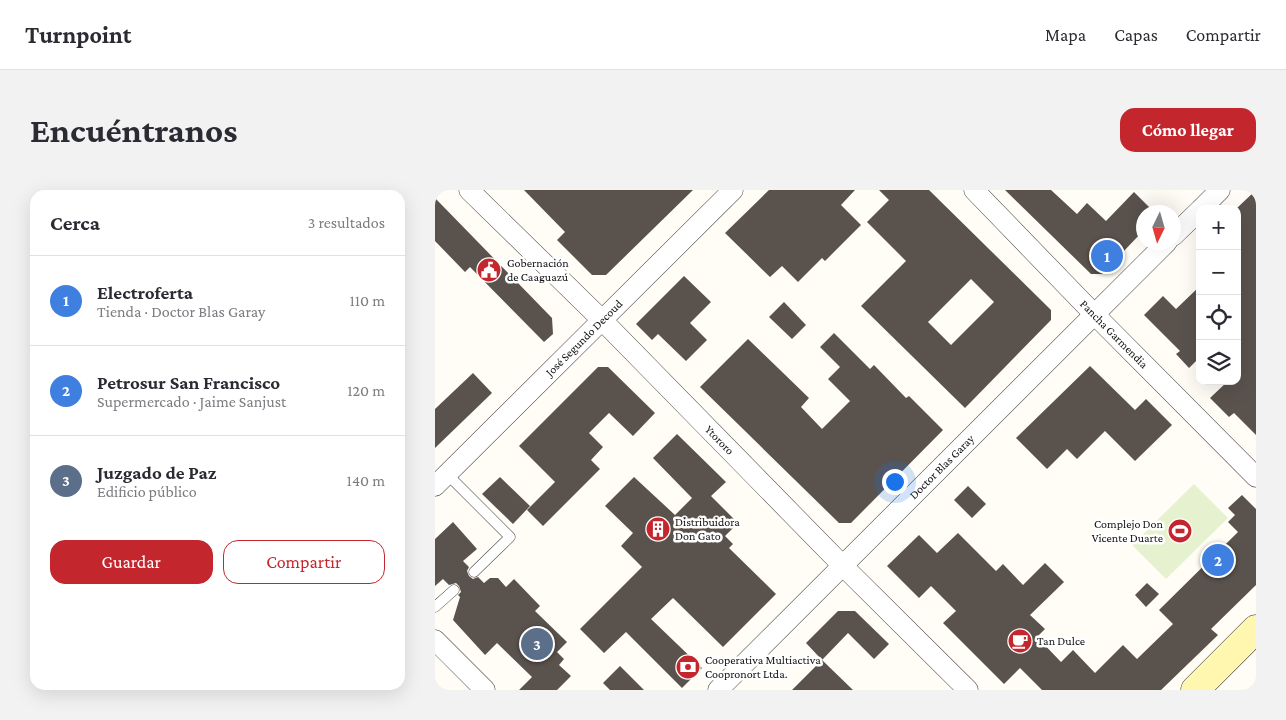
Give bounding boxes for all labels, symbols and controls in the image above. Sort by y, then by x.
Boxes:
text: Turnpoint [25,21,131,48]
text: Mapa [1045,25,1086,45]
text: Capas [1114,25,1158,45]
text: Compartir [1186,25,1261,45]
button: Cómo llegar [1120,108,1256,152]
text: Encuéntranos [30,111,237,150]
north arrow [1136,205,1181,250]
map controls [1196,205,1241,385]
button: + [1196,205,1241,250]
text: Cerca [50,211,100,235]
text: 3 resultados [308,214,385,231]
pin: 1 [1091,237,1123,275]
button: − [1196,250,1241,295]
place label: Gobernación de Caaguazú [507,256,569,284]
public building icon: Gobernación de Caaguazú [476,257,502,283]
text: Electroferta [97,282,193,303]
text: 1 [63,292,69,309]
text: 110 m [349,292,385,309]
button: locate [1196,295,1241,340]
street label: José Segundo Decoud [542,296,626,380]
street label: Pancha Garmendia [1077,297,1151,372]
text: Tienda · Doctor Blas Garay [97,303,265,320]
button: layers [1196,340,1241,385]
text: Petrosur San Francisco [97,372,280,393]
text: 2 [62,382,70,399]
text: 120 m [347,382,385,399]
text: Supermercado · Jaime Sanjust [97,393,286,410]
street label: Ytororo [702,422,737,458]
street label: Doctor Blas Garay [906,431,977,502]
text: Juzgado de Paz [97,462,217,483]
your location [882,469,908,495]
text: 3 [62,472,70,489]
text: 140 m [347,472,385,489]
text: Edificio público [97,483,197,500]
place label: Distribuidora Don Gato [675,515,740,543]
building icon: Distribuidora Don Gato [645,516,671,542]
place label: Complejo Don Vicente Duarte [1092,517,1164,545]
sports icon: Complejo Don Vicente Duarte [1167,518,1193,544]
button: Guardar [50,540,213,584]
button: Compartir [223,540,385,584]
pin: 2 [1202,541,1234,579]
pin: 3 [521,625,553,663]
cafe icon: Tan Dulce [1007,628,1033,654]
place label: Tan Dulce [1037,634,1085,648]
place label: Cooperativa Multiactiva Coopronort Ltda. [705,653,821,681]
bank icon: Cooperativa Multiactiva Coopronort Ltda. [675,654,701,680]

